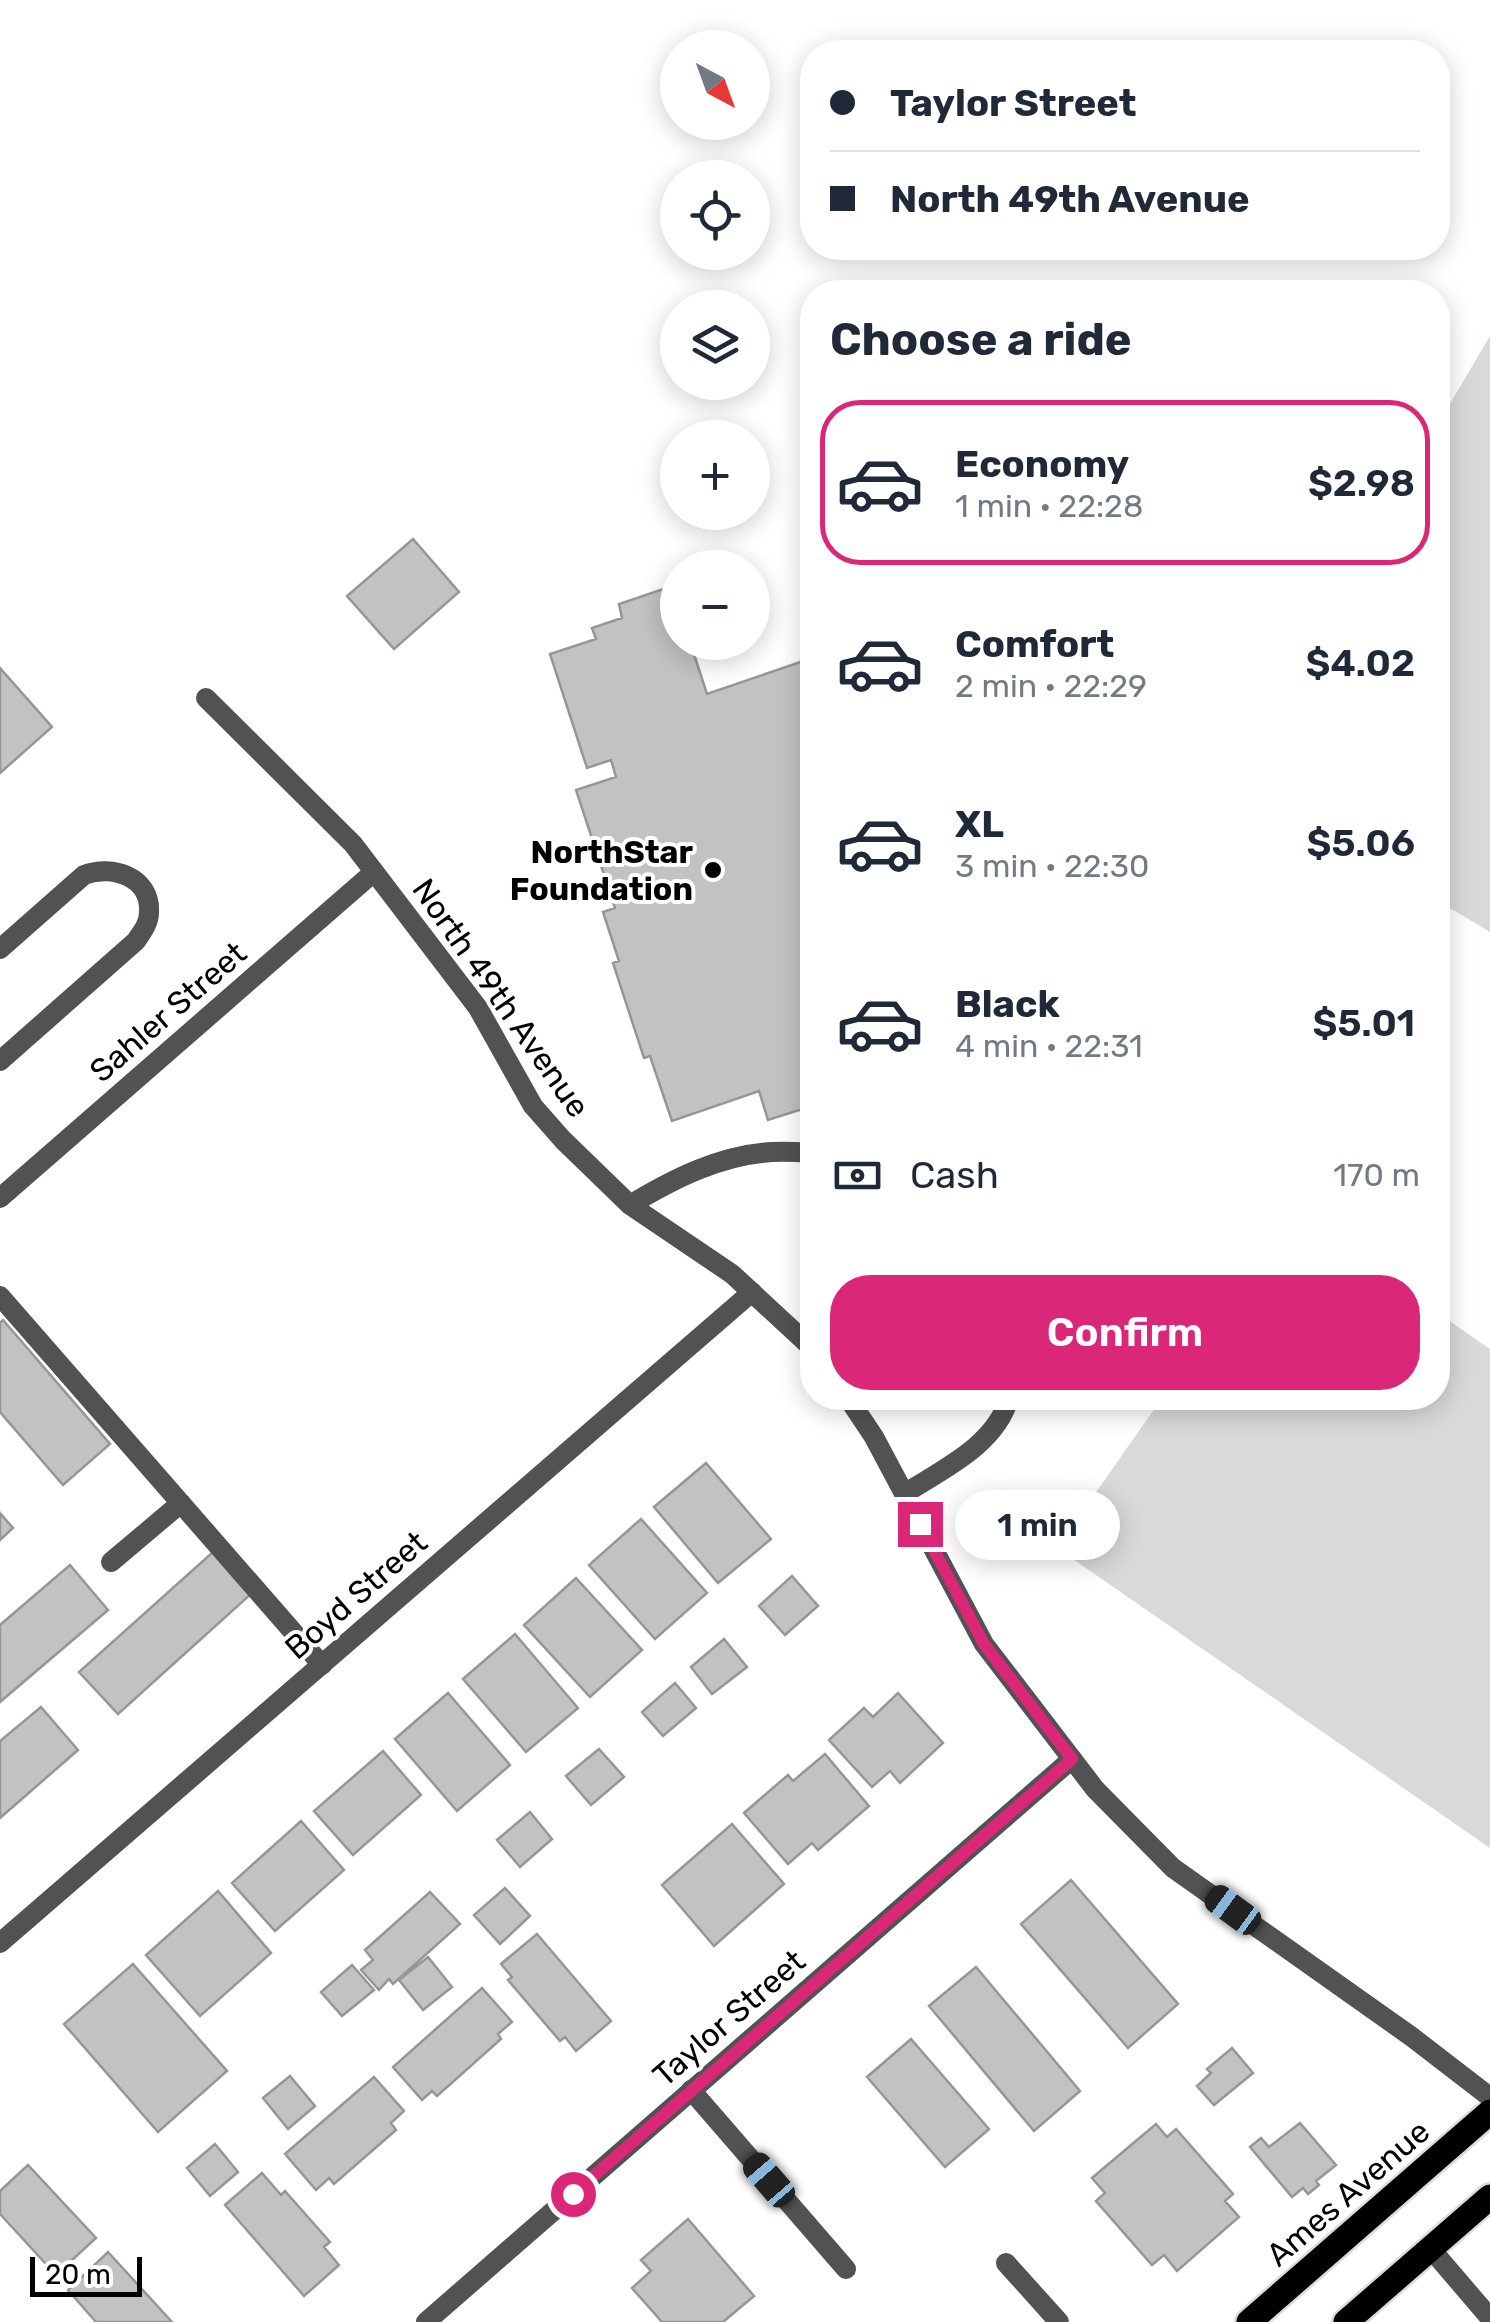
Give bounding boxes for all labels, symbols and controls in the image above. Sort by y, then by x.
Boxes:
north arrow [660,30,770,140]
map controls [660,30,770,660]
text: Taylor Street [890,80,1137,126]
button: locate [660,160,770,270]
text: North 49th Avenue [890,176,1250,222]
button: layers [660,290,770,400]
text: Choose a ride [830,313,1132,366]
button: + [660,420,770,530]
icon: car [835,438,925,528]
text: Economy [955,441,1129,487]
text: $2.98 [1308,460,1415,506]
text: 1 min · 22:28 [955,487,1143,525]
button: − [660,550,770,660]
icon: car [835,618,925,708]
text: Comfort [955,621,1114,667]
text: $4.02 [1306,640,1415,686]
text: 2 min · 22:29 [955,667,1147,705]
icon: car [835,798,925,888]
text: XL [955,801,1004,847]
text: $5.06 [1307,820,1415,866]
place label: NorthStar Foundation [510,833,693,908]
text: 3 min · 22:30 [955,847,1149,885]
marker: NorthStar Foundation [702,859,724,881]
street label: North 49th Avenue [404,871,598,1125]
street label: Sahler Street [82,934,254,1090]
icon: car [835,978,925,1068]
text: Black [955,981,1060,1027]
text: $5.01 [1313,1000,1415,1046]
text: 4 min · 22:31 [955,1027,1143,1065]
icon: cash [830,1148,885,1203]
text: Cash [910,1152,999,1198]
text: 170 m [1333,1156,1420,1194]
button: Confirm [830,1275,1420,1390]
callout: 1 min [955,1489,1120,1559]
route end [898,1502,943,1547]
text: 1 min [997,1506,1078,1544]
street label: Boyd Street [277,1523,435,1667]
car [1200,1880,1266,1940]
street label: Taylor Street [645,1942,813,2094]
street label: Ames Avenue [1259,2112,1437,2274]
car [738,2148,800,2212]
route start [551,2172,596,2217]
scale bar [30,2252,142,2296]
text: 20 m [45,2258,111,2291]

